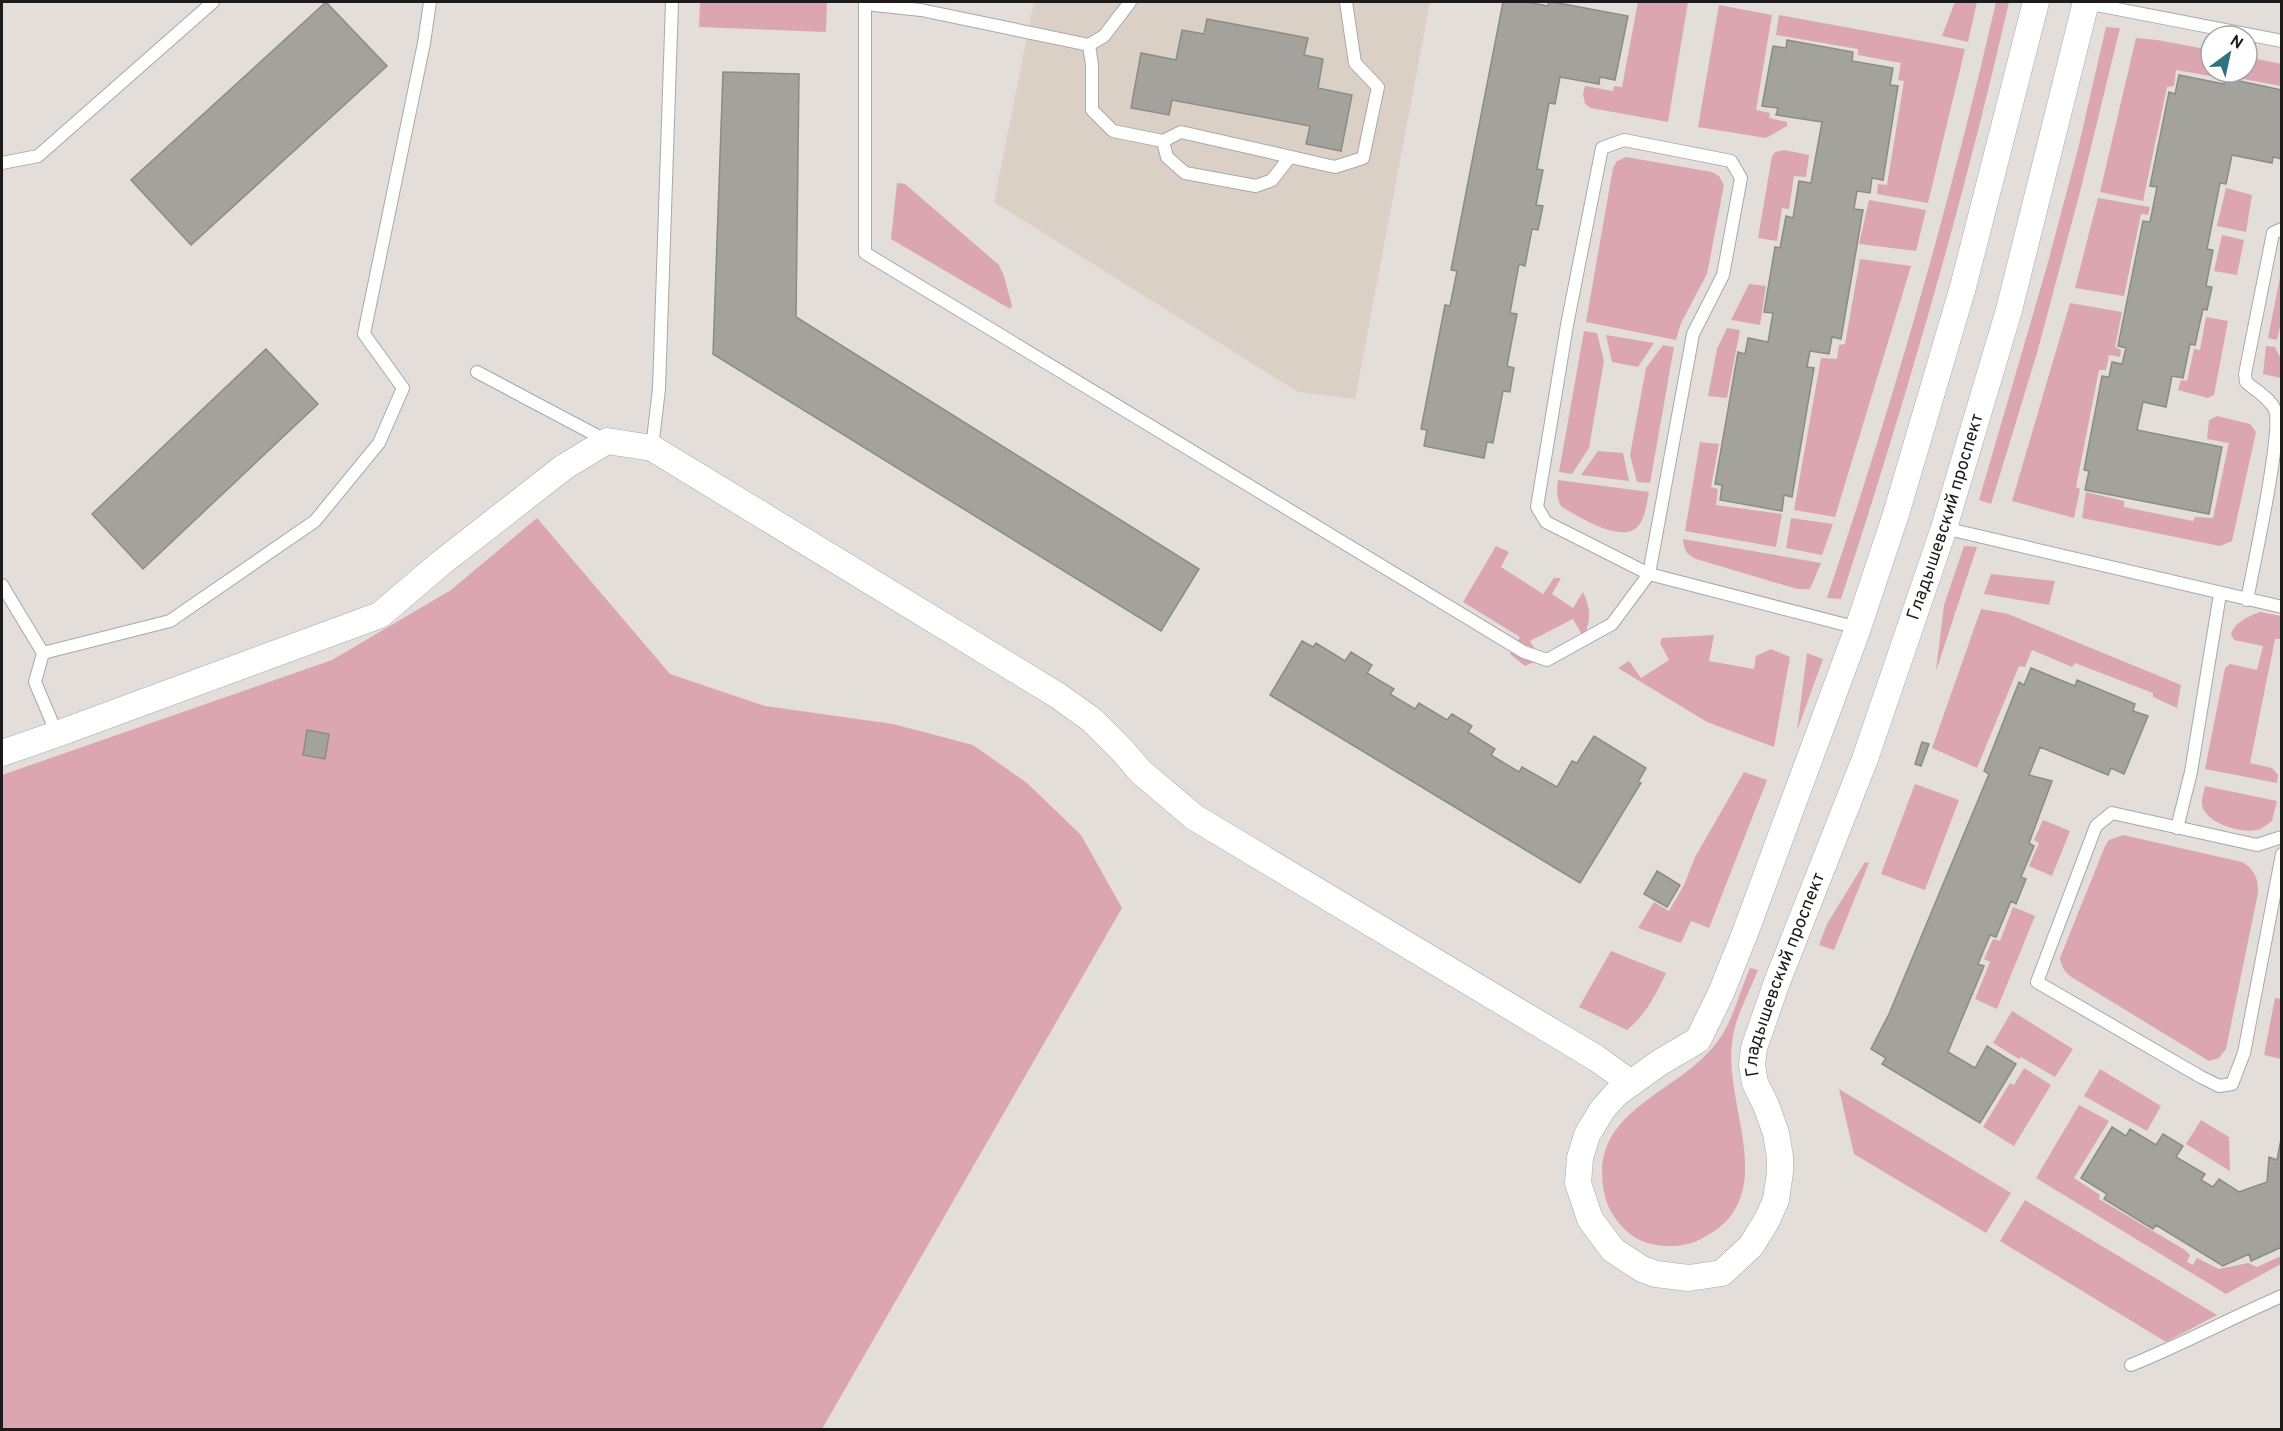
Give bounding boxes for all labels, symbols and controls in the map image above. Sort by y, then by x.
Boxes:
north arrow [2199,24,2259,84]
text: N [2226,32,2246,55]
street label: Гладышевский проспект [1902,411,1989,623]
street label: Гладышевский проспект [1740,869,1831,1079]

